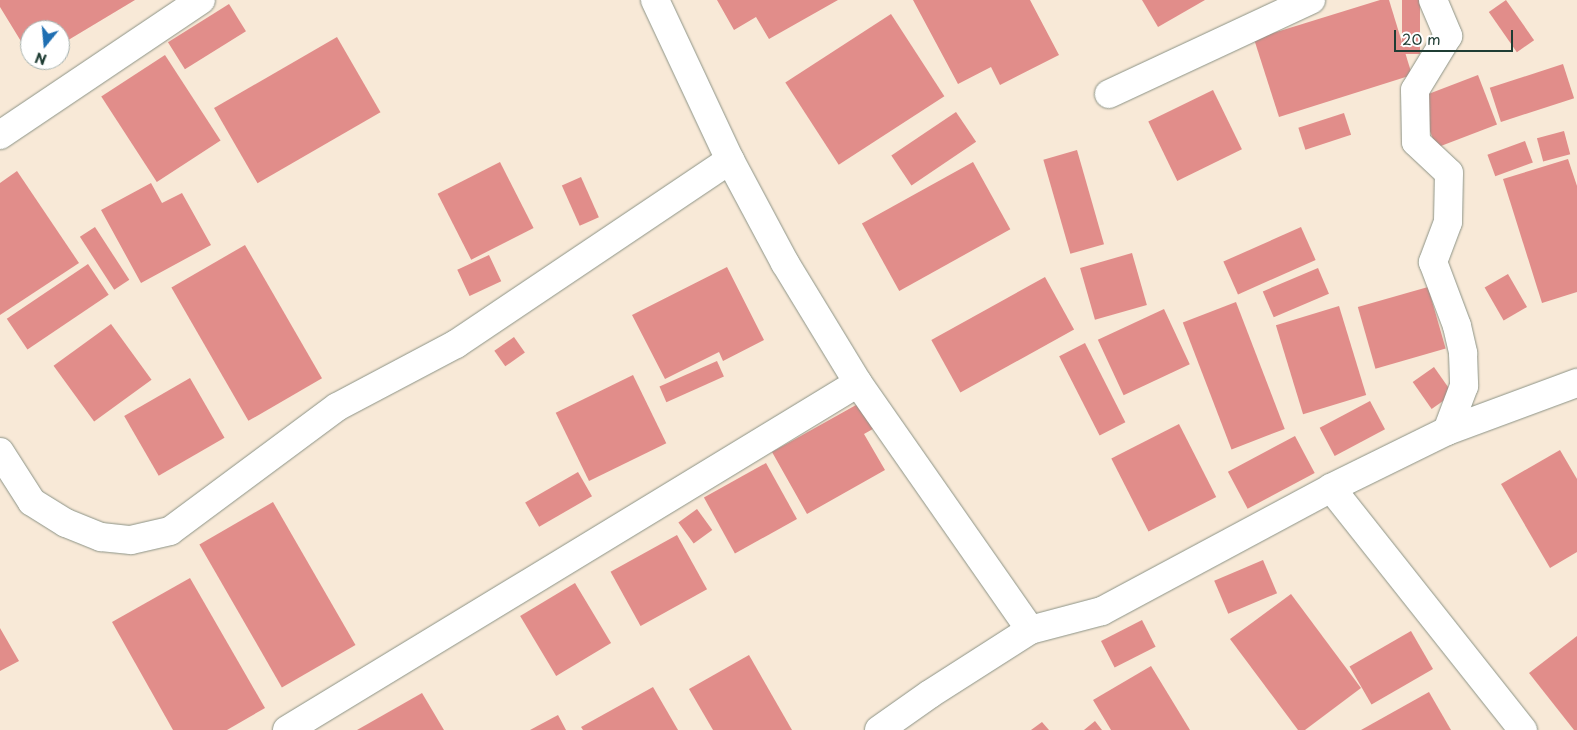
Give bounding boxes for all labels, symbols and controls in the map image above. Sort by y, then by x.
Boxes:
north arrow [20,20,70,70]
scale bar [1397,20,1516,52]
text: 20 m [1402,27,1441,50]
text: N [32,47,49,71]

